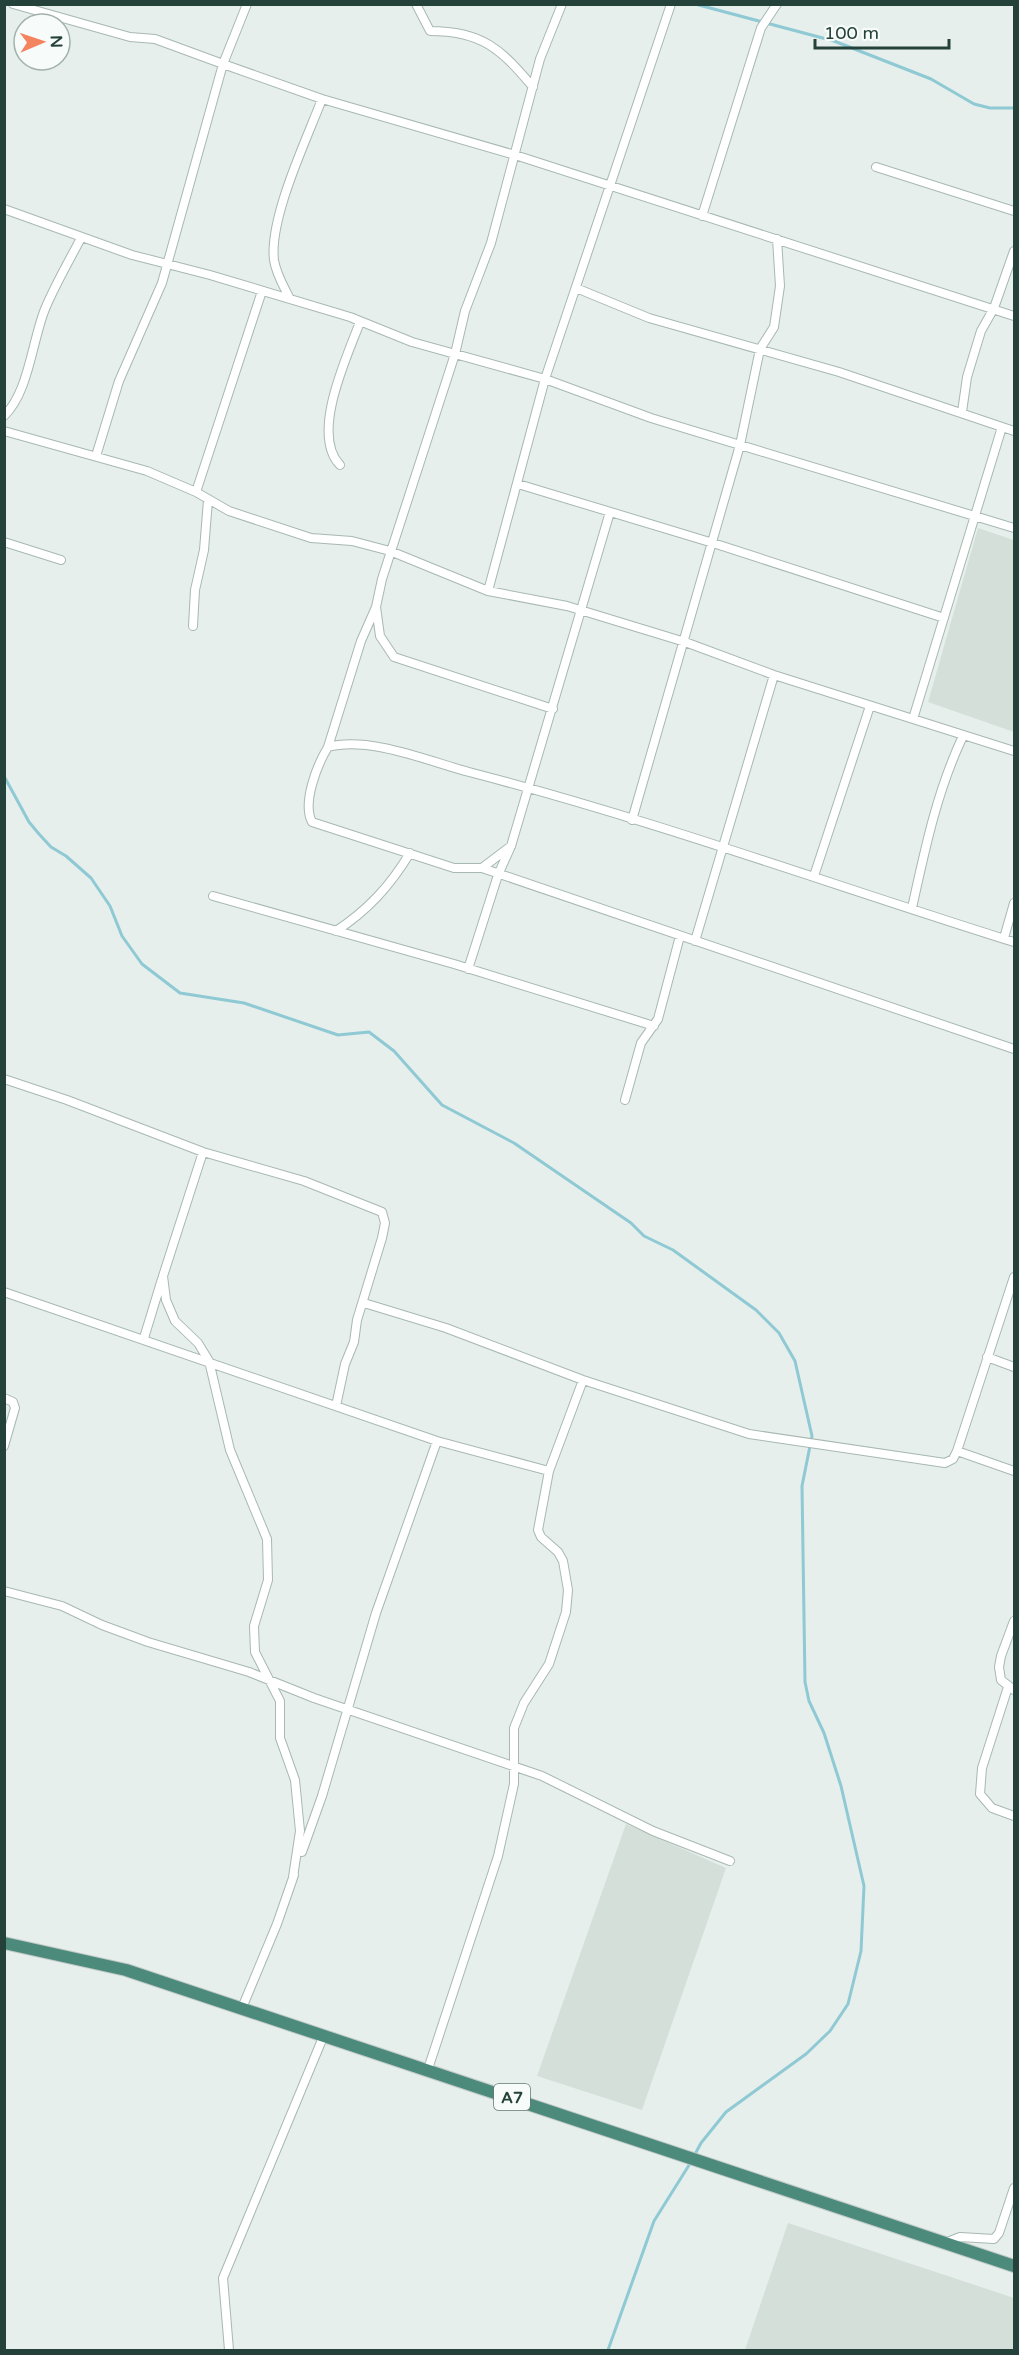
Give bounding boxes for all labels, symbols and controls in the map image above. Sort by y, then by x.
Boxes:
north arrow [12,12,72,72]
scale bar [815,12,948,50]
text: 100 m [824,22,879,44]
text: N [46,35,66,48]
road number: A7 [494,2084,530,2110]

